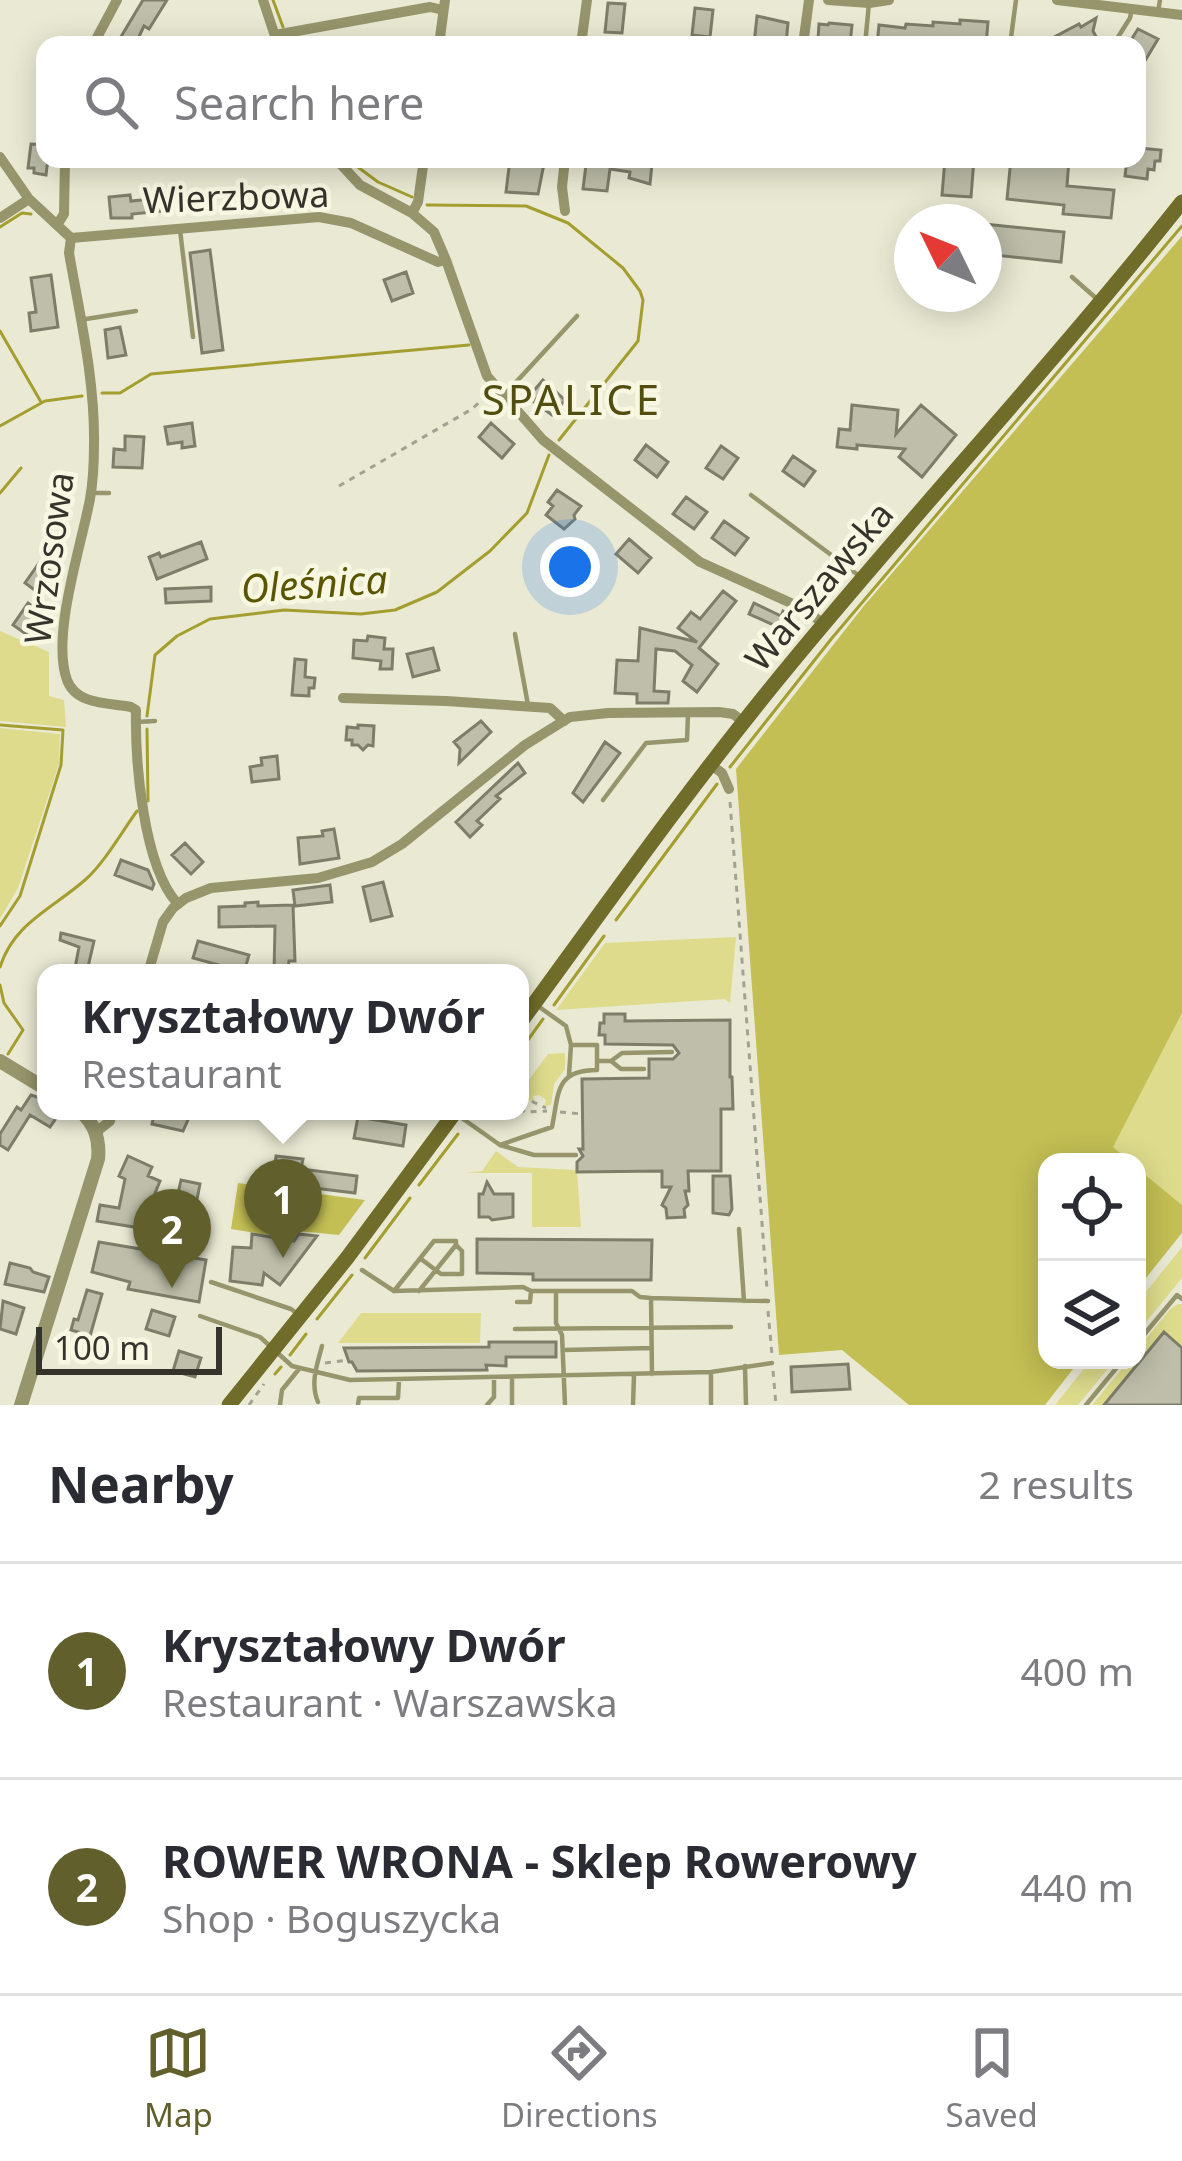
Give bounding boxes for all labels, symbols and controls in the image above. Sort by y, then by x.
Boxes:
search box [36,36,1146,168]
icon: search [78,69,144,135]
text: Search here [174,72,424,133]
street label: Wierzbowa [142,169,330,224]
north arrow [894,204,1002,312]
district label: SPALICE [482,370,662,427]
street label: Wrzosowa [12,469,85,647]
street label: Warszawska [733,491,904,681]
your location [540,537,600,597]
water label: Oleśnica [239,551,389,614]
popup [37,964,529,1120]
text: Kryształowy Dwór [81,985,485,1046]
text: Restaurant [81,1046,282,1099]
map controls [1038,1153,1146,1369]
button: locate [1038,1153,1146,1261]
pin: 1 [244,1159,322,1258]
pin: 2 [133,1189,211,1288]
button: layers [1038,1261,1146,1369]
scale bar [36,1321,222,1374]
text: 100 m [54,1325,150,1370]
text: Nearby [48,1448,234,1518]
text: 2 results [979,1457,1134,1510]
text: Kryształowy Dwór [162,1614,566,1675]
text: 1 [76,1644,98,1697]
text: 400 m [1020,1644,1134,1697]
text: Restaurant · Warszawska [162,1675,618,1728]
text: ROWER WRONA - Sklep Rowerowy [162,1830,917,1891]
text: 2 [76,1860,98,1913]
text: 440 m [1020,1860,1134,1913]
text: Shop · Boguszycka [162,1891,501,1944]
tab: Map [144,2020,213,2137]
tab: Directions [501,2020,658,2137]
tab: Saved [946,2020,1038,2137]

